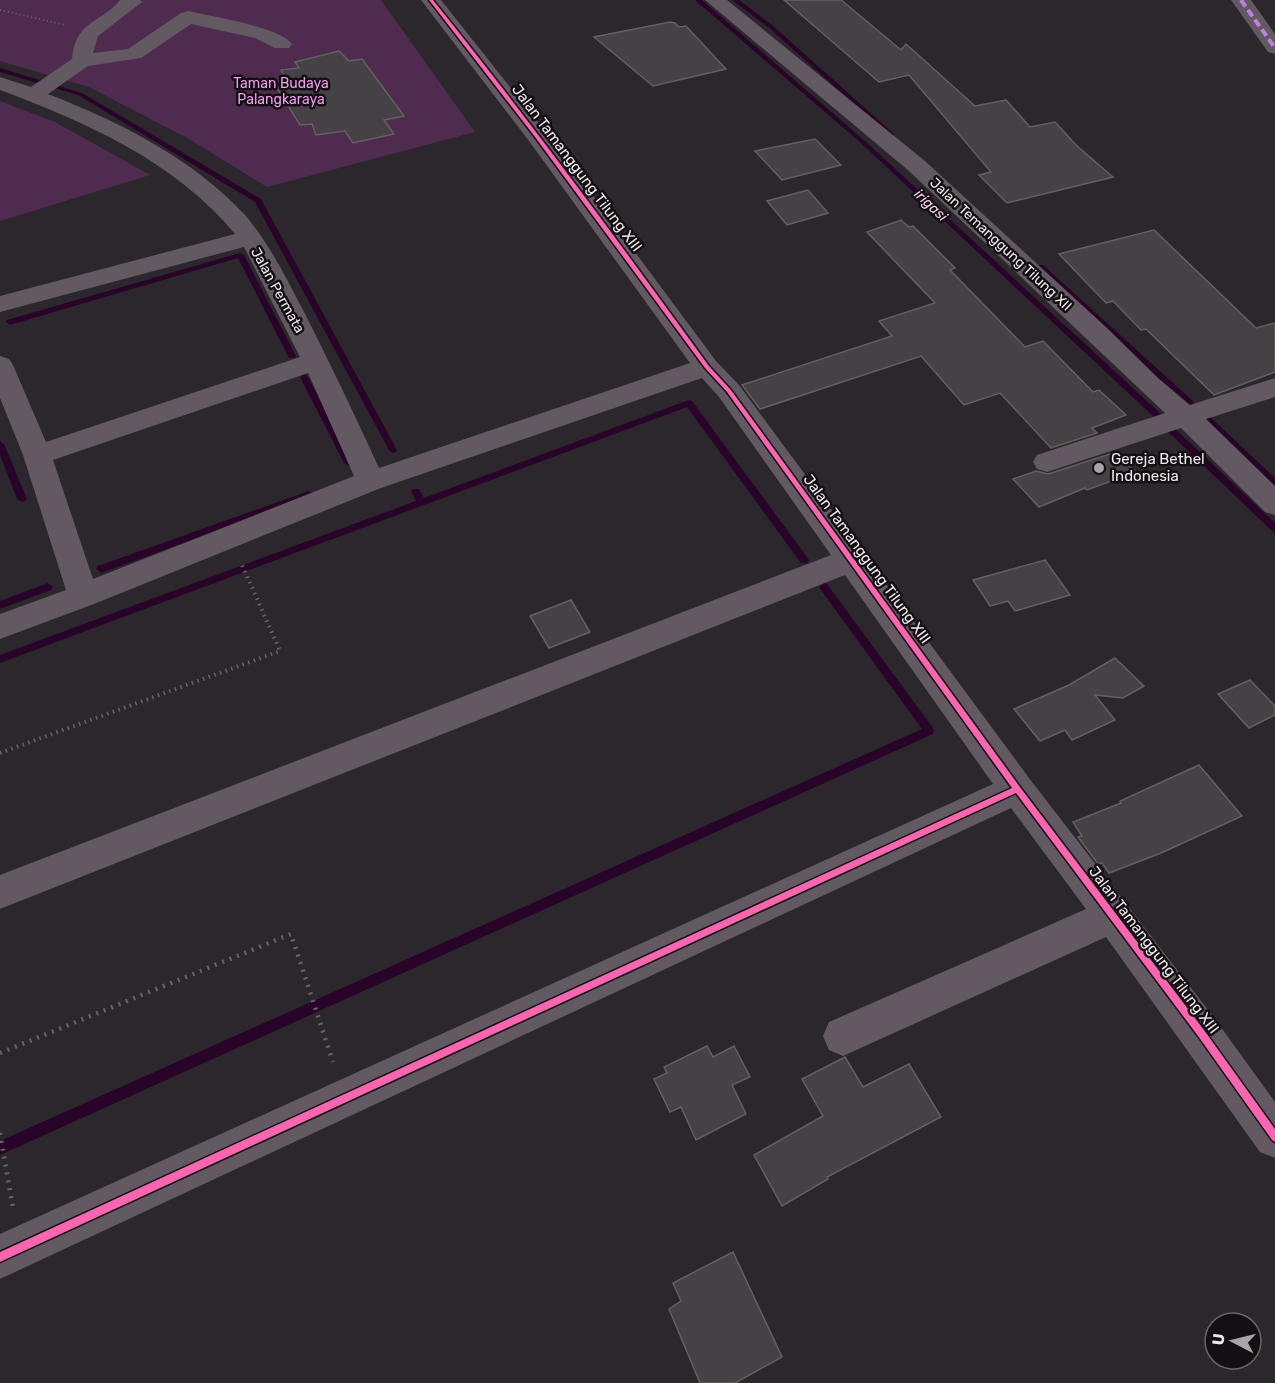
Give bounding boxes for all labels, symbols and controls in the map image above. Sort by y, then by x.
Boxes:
park label: Taman Budaya Palangkaraya [233,75,329,108]
street label: Jalan Tamanggung Tilung XIII [508,81,646,255]
street label: Jalan Temanggung Tilung XII [926,174,1075,315]
water label: irigasi [911,186,951,225]
street label: Jalan Permata [247,245,308,336]
place label: Gereja Bethel Indonesia [1111,450,1205,485]
marker: Gereja Bethel Indonesia [1092,461,1106,475]
street label: Jalan Tamanggung Tilung XIII [799,471,935,647]
street label: Jalan Tamanggung Tilung XIII [1085,863,1223,1037]
north arrow [1203,1311,1263,1371]
text: U [1208,1332,1229,1346]

